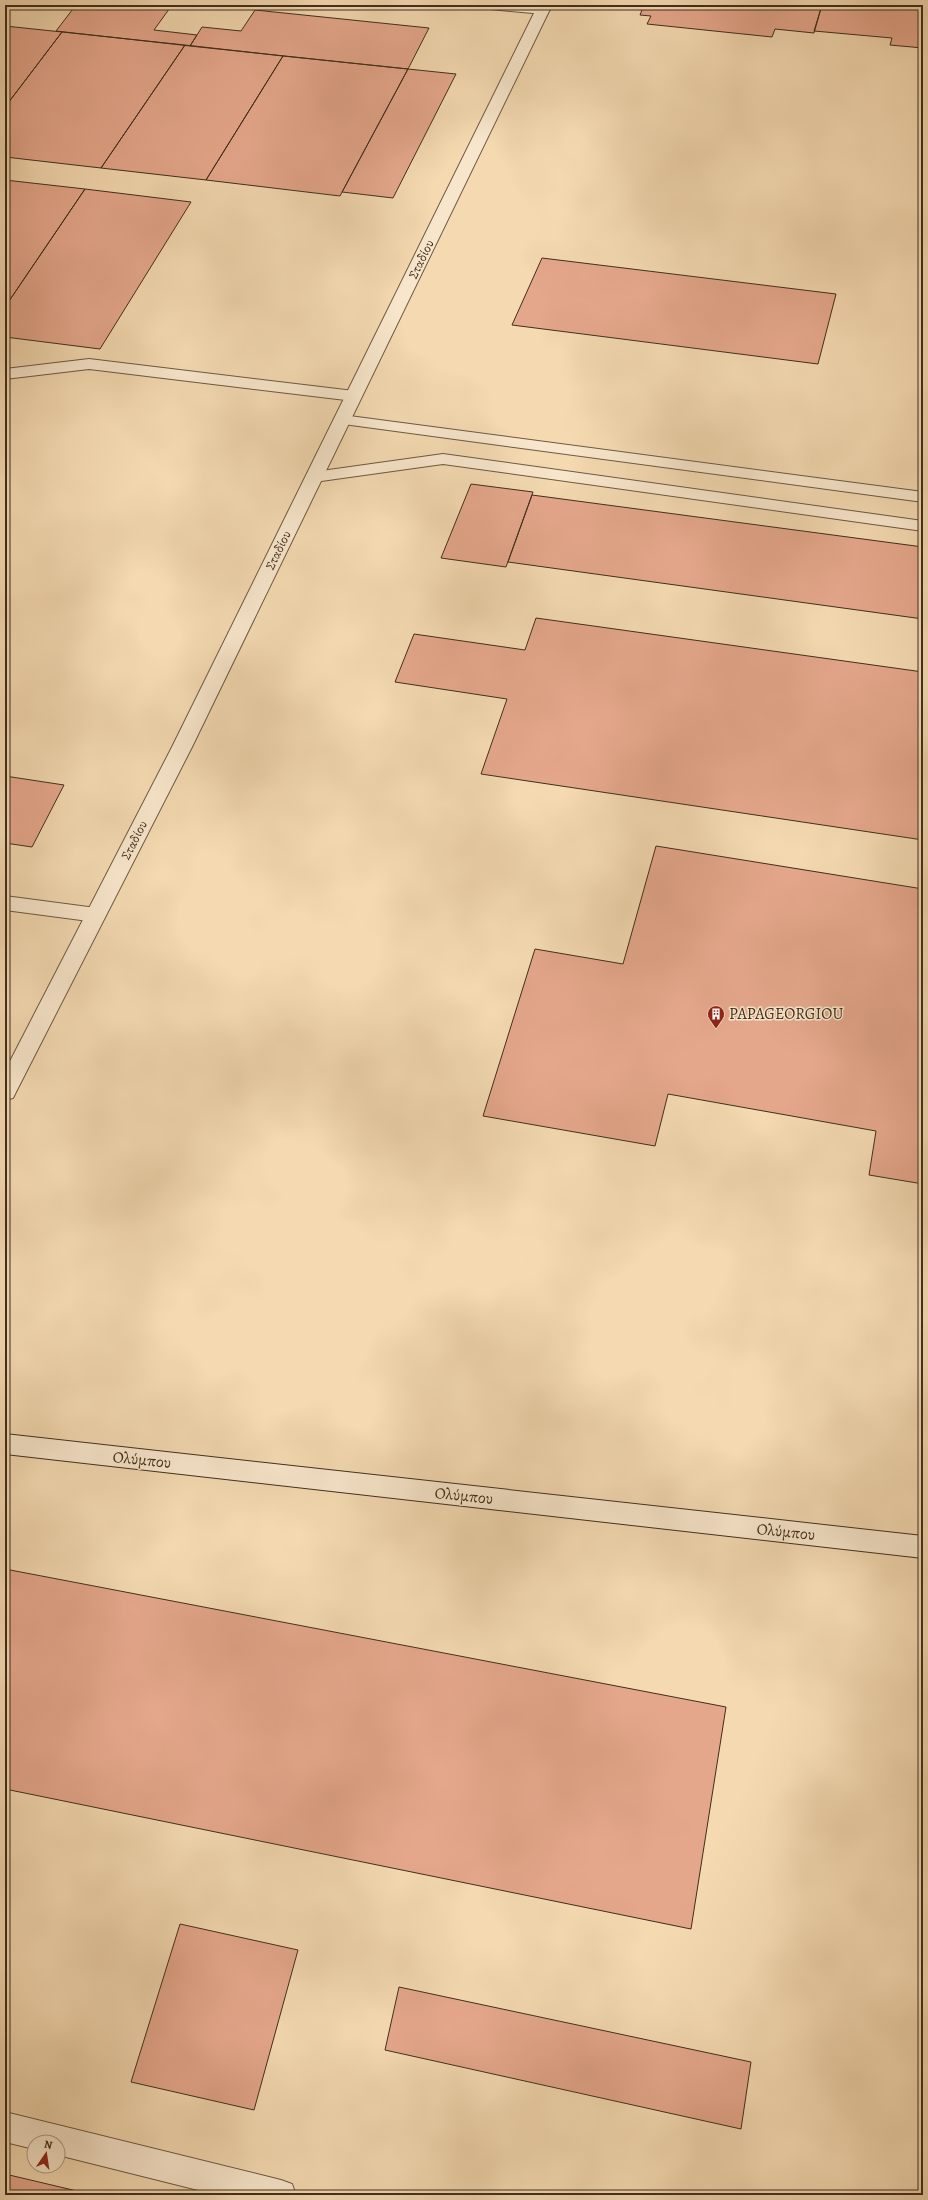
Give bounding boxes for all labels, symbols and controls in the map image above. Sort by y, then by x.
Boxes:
street label: Σταδίου [404,237,438,281]
street label: Σταδίου [261,528,295,572]
street label: Σταδίου [117,818,151,862]
place label: PAPAGEORGIOU [729,1003,843,1025]
building icon: PAPAGEORGIOU [706,1004,726,1029]
street label: Ολύμπου [112,1446,172,1474]
street label: Ολύμπου [434,1482,494,1510]
street label: Ολύμπου [756,1518,816,1546]
north arrow [26,2134,66,2174]
text: N [43,2137,54,2153]

